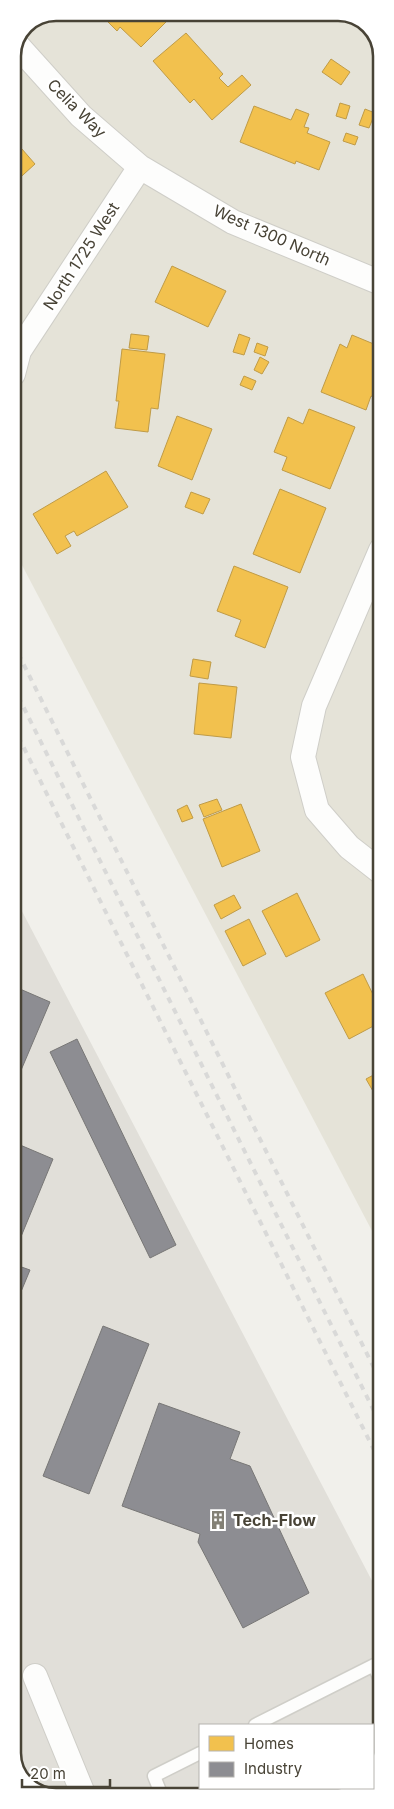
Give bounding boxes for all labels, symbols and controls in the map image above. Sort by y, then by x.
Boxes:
street label: Celia Way [43,74,111,142]
street label: North 1725 West [39,198,123,314]
street label: West 1300 North [210,200,334,270]
building icon: Tech-Flow [207,1509,229,1531]
place label: Tech-Flow [233,1510,316,1530]
legend [199,1724,374,1789]
text: Homes [244,1734,294,1753]
scale bar [22,1756,110,1788]
text: Industry [244,1759,303,1778]
text: 20 m [30,1764,66,1783]

